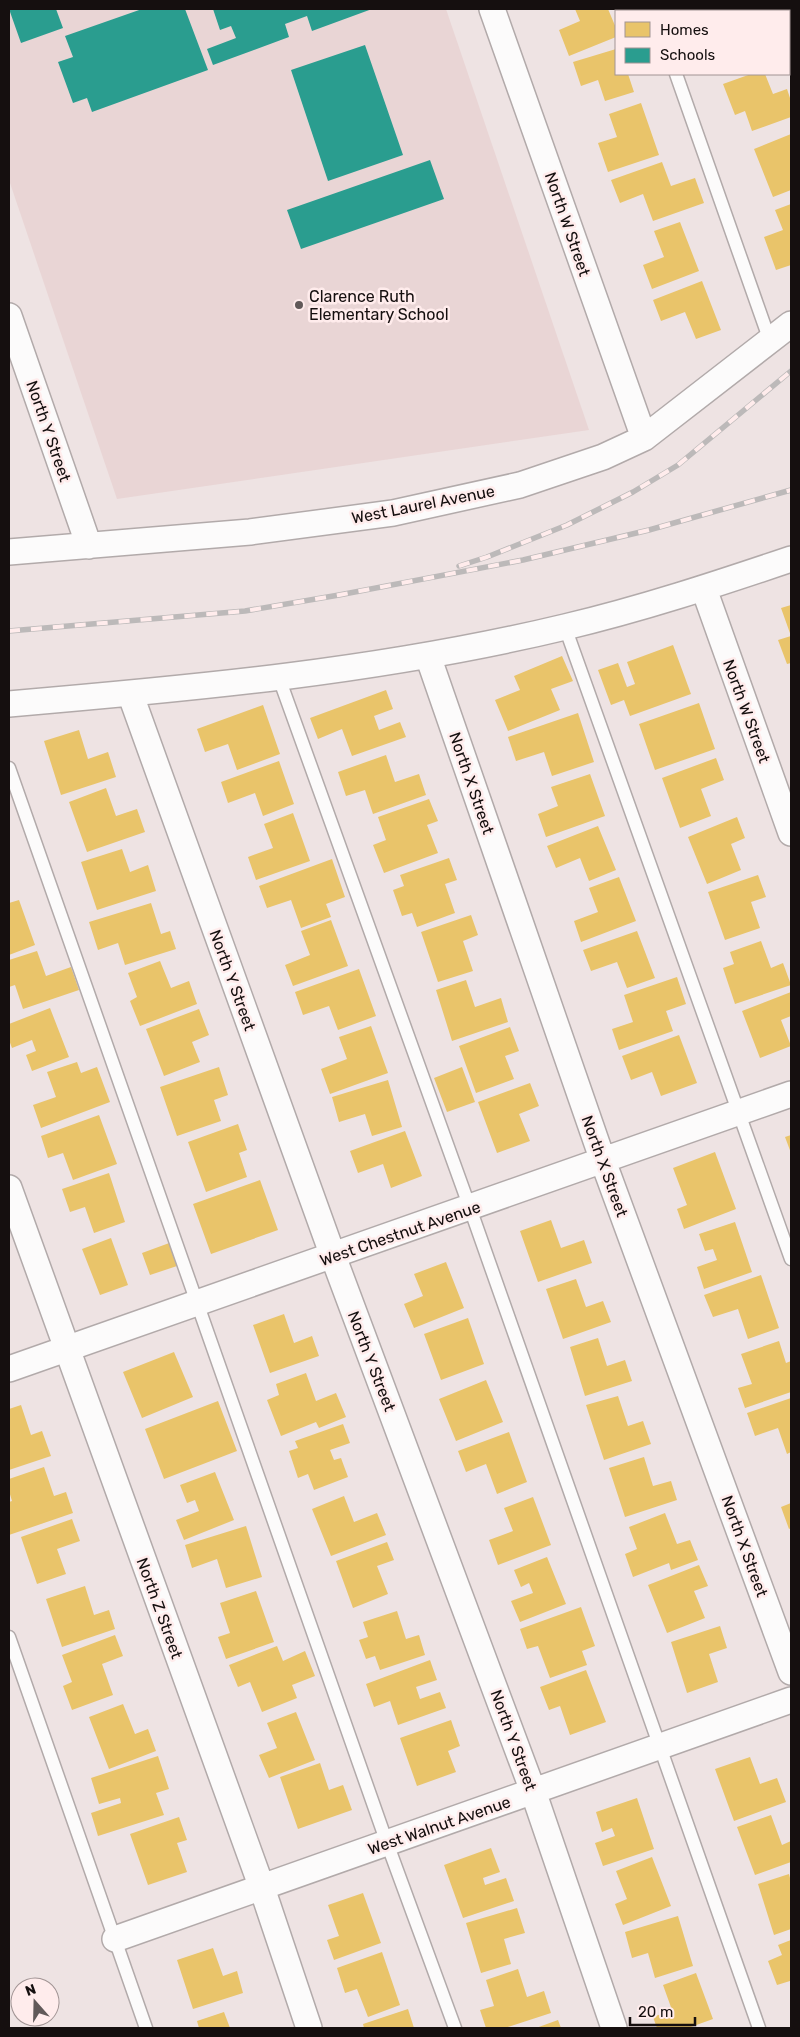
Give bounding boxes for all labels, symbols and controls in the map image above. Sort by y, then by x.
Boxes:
legend [615,10,790,75]
text: Homes [660,21,709,39]
text: Schools [660,46,716,64]
street label: North W Street [541,170,594,279]
place label: Clarence Ruth Elementary School [309,287,449,324]
marker: Clarence Ruth Elementary School [293,299,305,311]
street label: North Y Street [22,378,75,484]
street label: West Laurel Avenue [350,481,496,528]
street label: North W Street [719,657,774,766]
street label: North X Street [445,730,498,837]
street label: North Y Street [205,927,260,1033]
street label: North X Street [577,1113,632,1220]
street label: West Chestnut Avenue [317,1197,483,1270]
street label: North Y Street [344,1308,399,1414]
street label: North X Street [717,1493,772,1600]
street label: North Z Street [132,1555,187,1661]
street label: North Y Street [486,1687,541,1793]
street label: West Walnut Avenue [365,1792,513,1859]
north arrow [10,1977,60,2027]
text: N [23,1981,38,2000]
scale bar [630,1994,695,2026]
text: 20 m [638,2003,673,2021]

